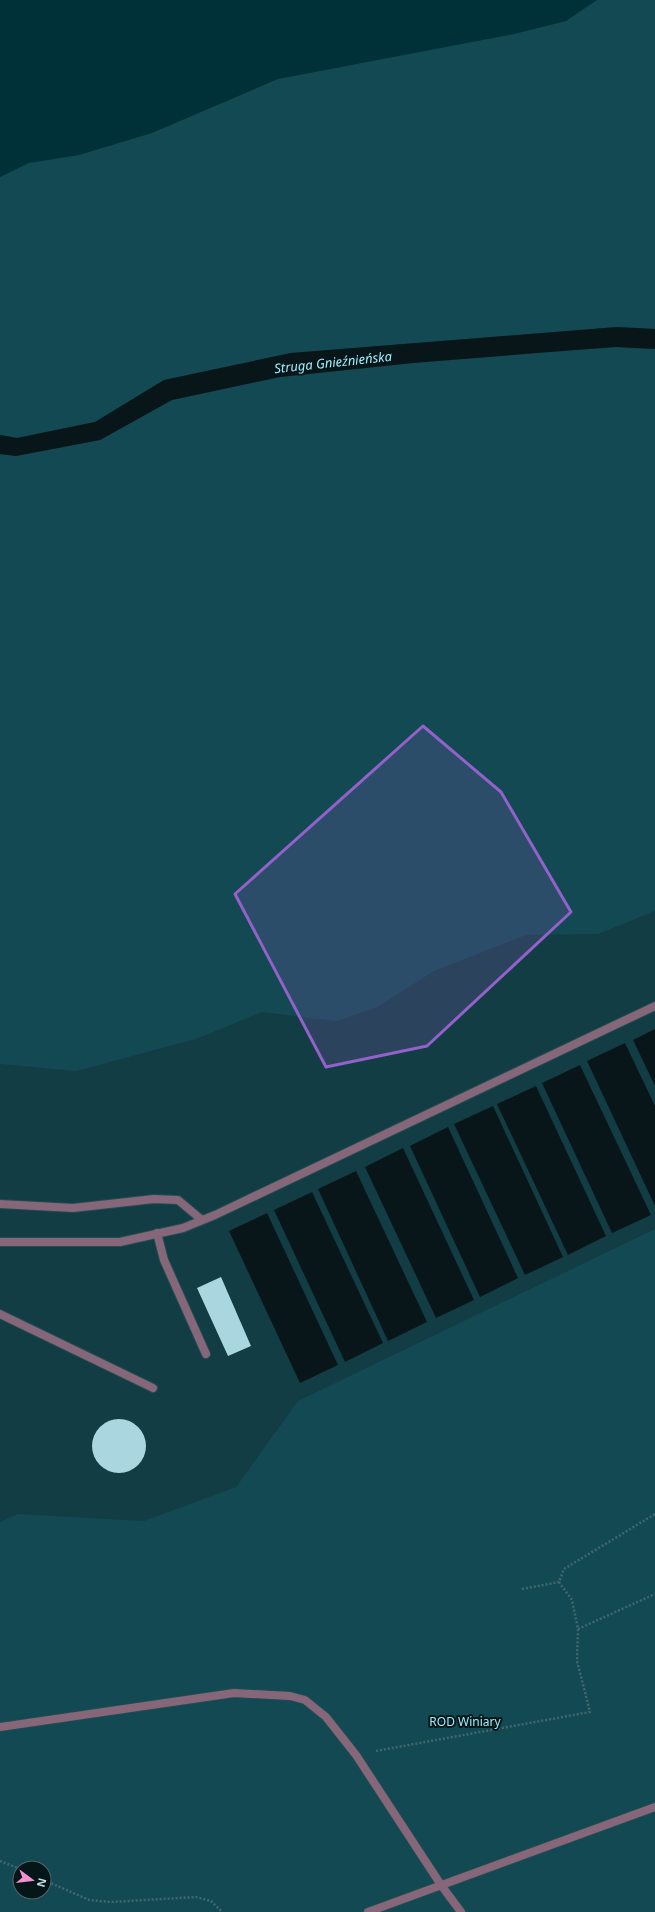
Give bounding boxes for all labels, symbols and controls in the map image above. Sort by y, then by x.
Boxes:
water label: Struga Gnieźnieńska [273,347,393,377]
park label: ROD Winiary [429,1713,502,1730]
north arrow [12,1860,52,1900]
text: N [34,1876,51,1889]

